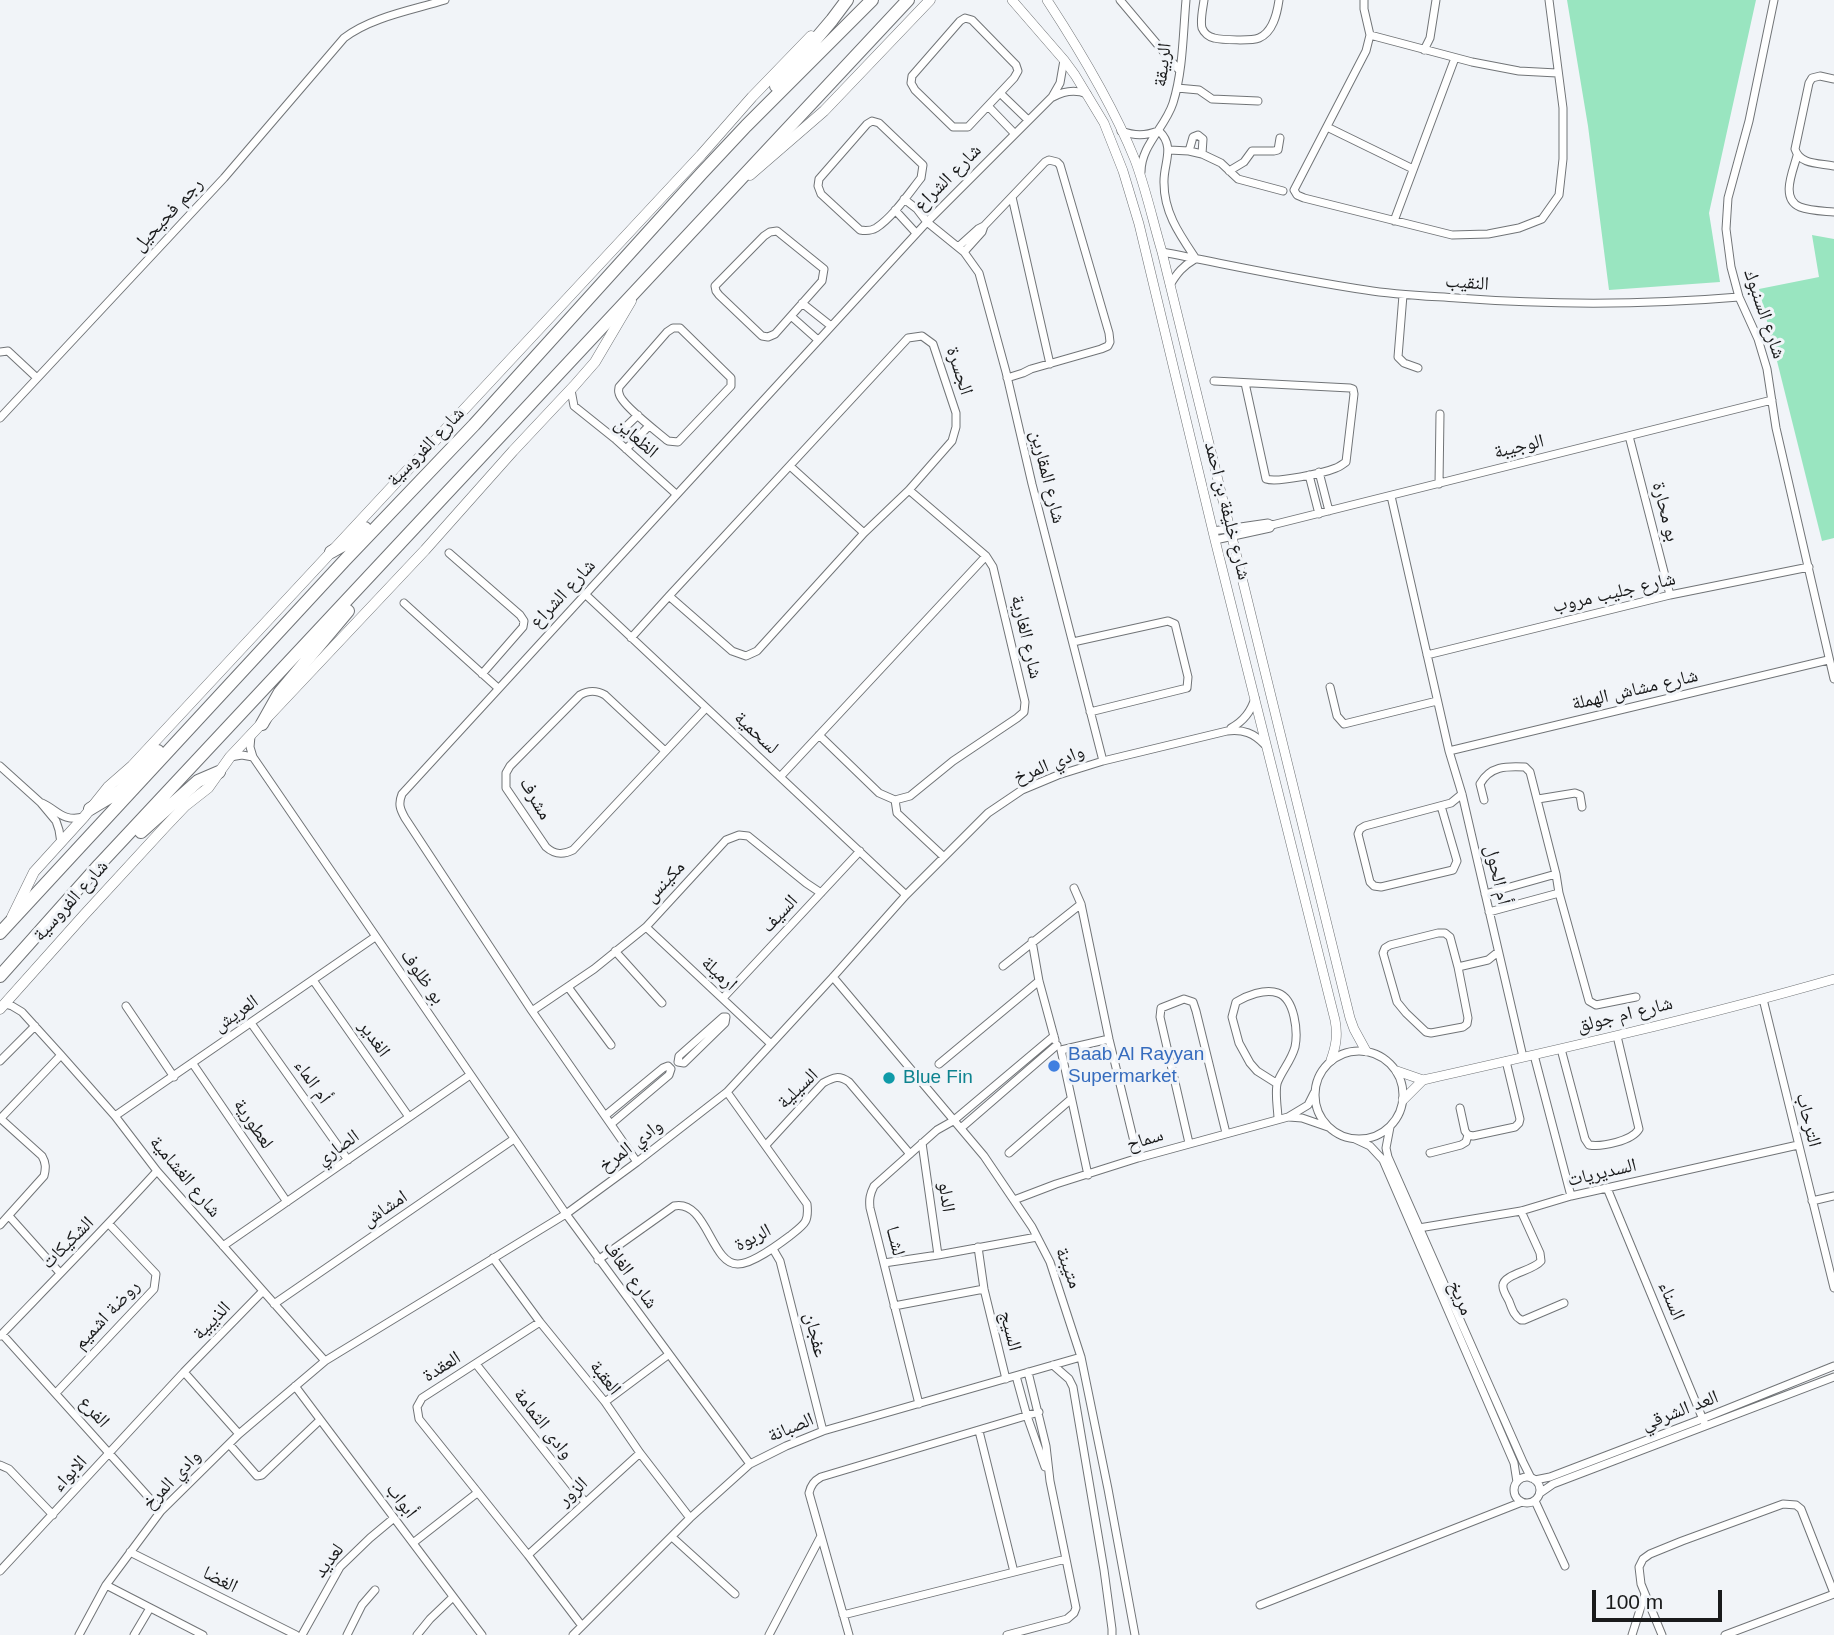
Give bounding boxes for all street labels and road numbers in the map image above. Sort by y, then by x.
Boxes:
street label: الربيقة [1149,42,1177,88]
street label: شارع الشراع [909,139,987,217]
street label: رجم فحيحيل [128,173,208,257]
street label: شارع السنبوك [1738,266,1790,362]
street label: النقيب [1444,270,1490,296]
street label: الجسرة [941,344,977,398]
street label: شارع الفروسية [382,402,470,492]
street label: الظعاين [609,413,663,463]
street label: شارع المقارين [1024,428,1070,526]
street label: الوجيبة [1492,430,1546,464]
street label: شارع خليفة بن احمد [1199,440,1255,582]
street label: بو محارة [1647,480,1683,544]
street label: شارع الشراع [525,555,601,633]
street label: شارع جليب مروب [1550,568,1678,618]
street label: شارع الغارية [1005,593,1047,681]
street label: شارع مشاش الهملة [1570,664,1700,716]
street label: لسحمية [729,707,783,759]
street label: وادي المرخ [1010,740,1088,790]
street label: مشرف [514,774,556,824]
street label: أم الحول [1479,843,1515,907]
street label: شارع الفروسية [28,856,114,946]
street label: مكينس [640,856,690,908]
street label: السيف [757,890,803,938]
street label: بو ظلوف [395,945,449,1009]
street label: ارميلة [696,952,742,996]
street label: العريش [209,990,263,1038]
street label: شارع ام جولق [1575,992,1675,1038]
street label: الغدير [353,1016,395,1062]
street label: أم الماء [289,1056,335,1108]
street label: السيلية [773,1064,823,1114]
street label: الترحاب [1790,1091,1826,1149]
street label: لعطورية [228,1095,278,1153]
street label: وادي المرخ [594,1114,668,1178]
street label: سماح [1124,1124,1166,1156]
street label: الصاري [312,1125,364,1171]
street label: شارع الغشامية [144,1132,226,1222]
street label: السديريات [1565,1154,1639,1192]
street label: الدلو [933,1180,959,1214]
street label: امشاش [358,1186,412,1232]
street label: الشكيكات [37,1212,99,1274]
street label: الربوة [731,1219,775,1257]
street label: لشــا [880,1224,910,1258]
street label: شارع الغاف [598,1236,662,1314]
street label: متيبنة [1050,1244,1086,1292]
street label: روضة اشميم [69,1275,145,1355]
street label: مريخ [1443,1277,1477,1319]
street label: السناء [1653,1278,1689,1324]
street label: الذيبية [188,1297,236,1345]
street label: السيج [994,1309,1026,1353]
street label: عفجان [798,1310,832,1360]
street label: العقدة [419,1347,465,1387]
street label: العقبة [584,1356,626,1400]
street label: وادى الثمامة [508,1384,578,1464]
street label: العد الشرقي [1638,1386,1722,1436]
street label: الفرع [74,1391,114,1433]
street label: الصبانة [765,1408,817,1448]
street label: وادي المرخ [138,1445,206,1515]
street label: الابواء [48,1451,92,1497]
street label: الزور [553,1473,593,1511]
street label: أبواب [381,1479,421,1523]
street label: لعديد [309,1540,349,1582]
street label: الغضا [199,1562,241,1598]

